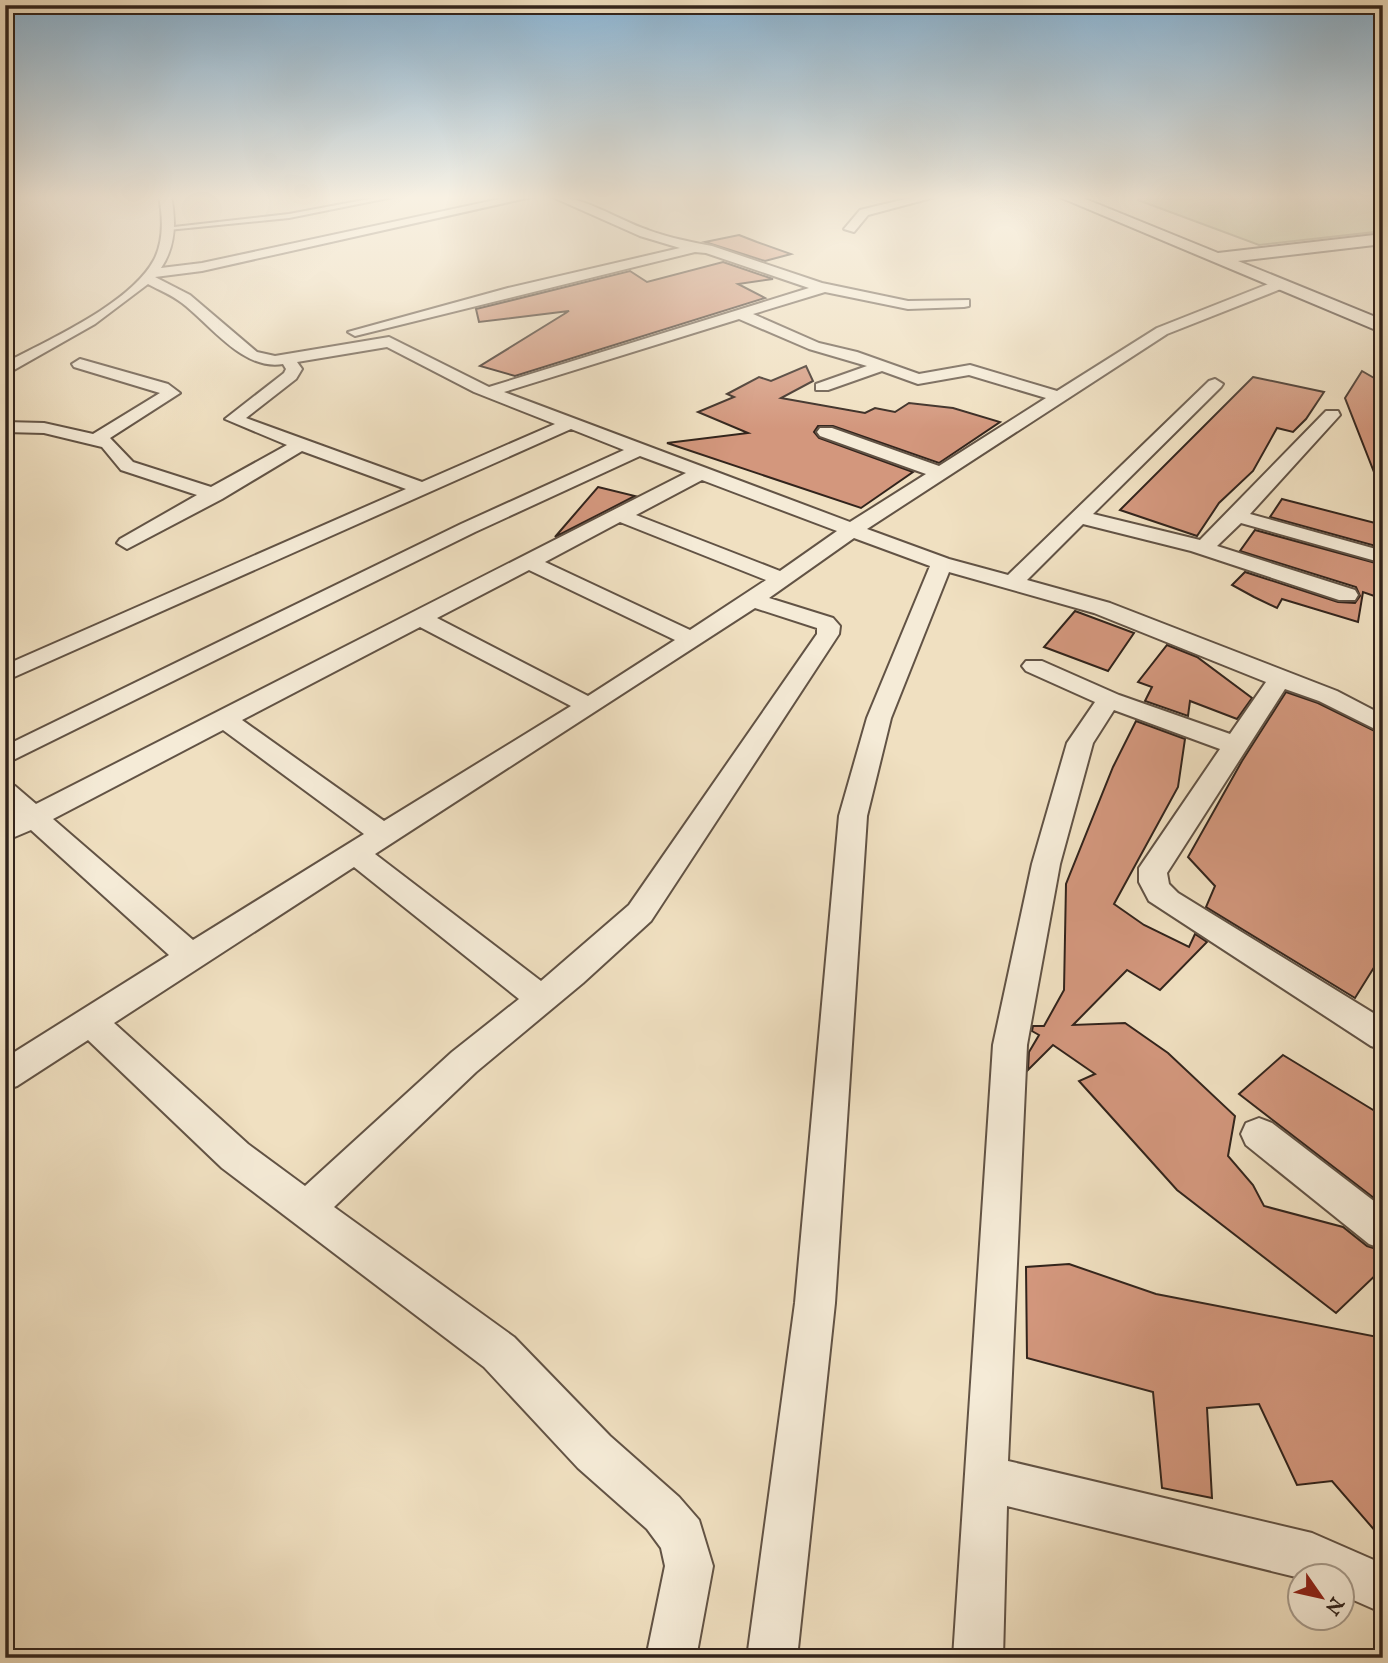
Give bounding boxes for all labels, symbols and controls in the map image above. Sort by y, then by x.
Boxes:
north arrow [1286,1562,1356,1632]
text: N [1319,1591,1349,1619]

